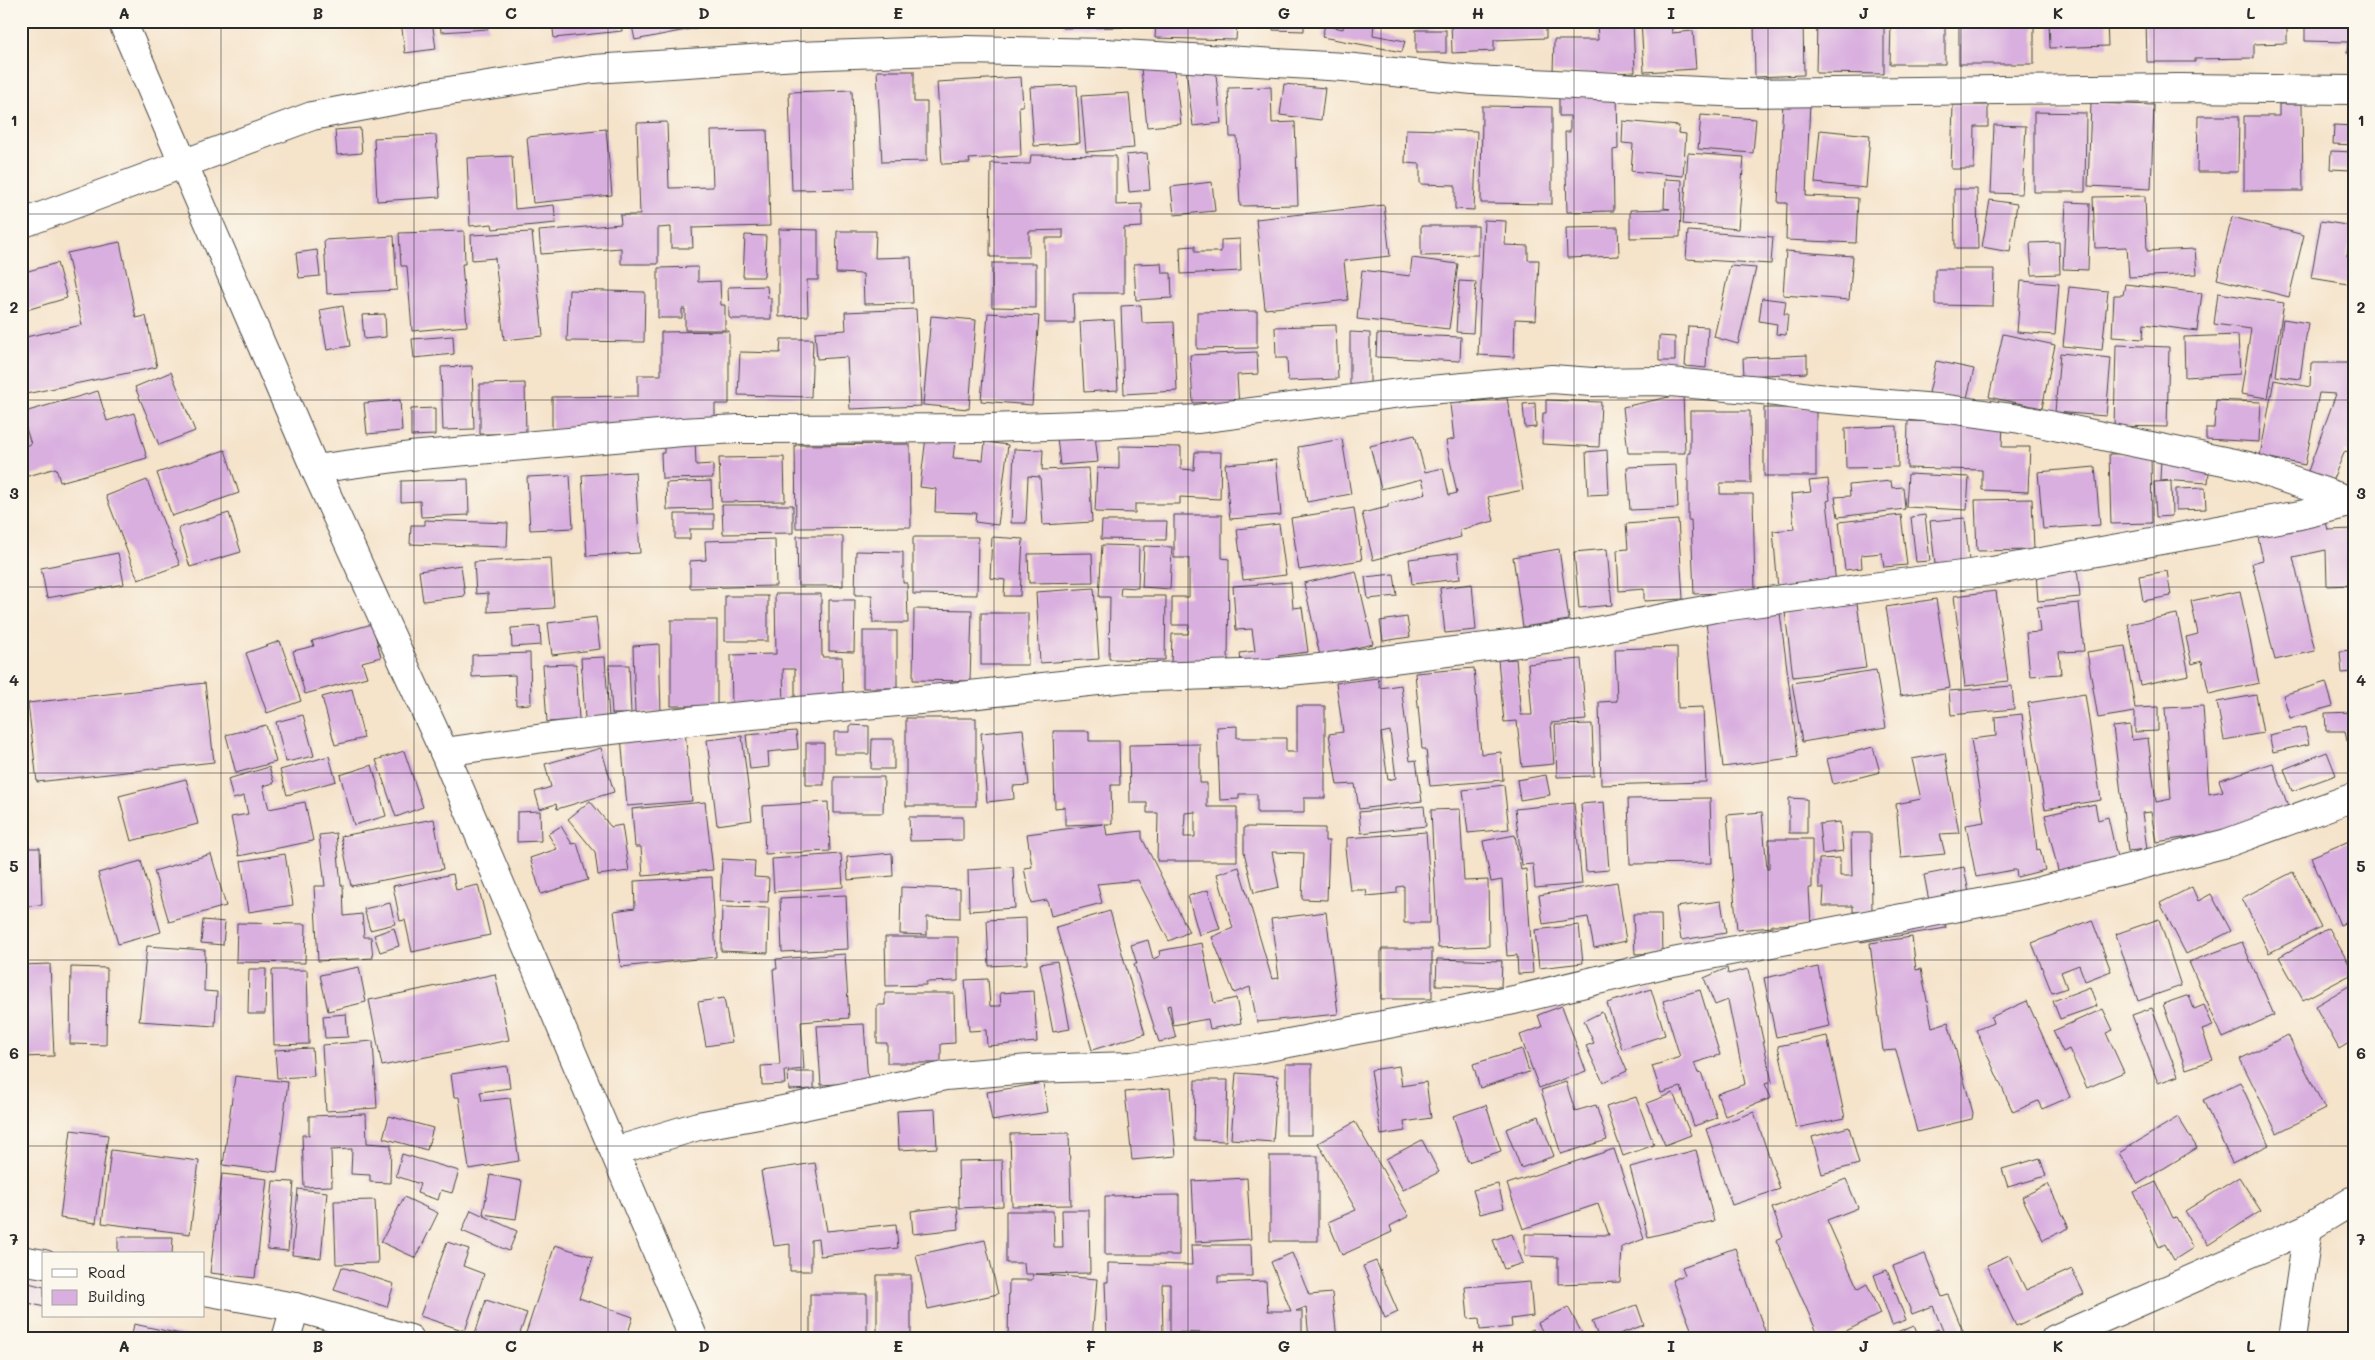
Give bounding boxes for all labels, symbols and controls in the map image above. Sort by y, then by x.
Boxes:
text: A [118,2,130,23]
text: B [313,2,323,23]
text: C [505,2,517,23]
text: D [698,2,710,23]
text: E [893,2,903,23]
text: F [1086,2,1096,23]
text: G [1278,2,1290,23]
text: H [1472,2,1484,23]
text: I [1667,2,1675,23]
text: J [1859,2,1869,23]
text: K [2053,2,2063,23]
text: L [2246,2,2256,23]
text: 1 [10,109,18,130]
text: 1 [2357,109,2365,130]
text: 2 [10,296,19,317]
text: 2 [2357,296,2366,317]
text: 3 [9,482,19,503]
text: 3 [2356,482,2366,503]
text: 4 [9,669,19,690]
text: 4 [2356,669,2366,690]
text: 5 [9,855,19,876]
text: 5 [2356,855,2366,876]
text: 6 [9,1042,19,1063]
text: 6 [2356,1042,2366,1063]
text: 7 [10,1228,19,1249]
text: 7 [2357,1228,2366,1249]
legend [42,1252,205,1318]
text: Road [88,1262,125,1282]
text: Building [88,1286,145,1306]
text: A [118,1335,130,1356]
text: B [313,1335,323,1356]
text: C [505,1335,517,1356]
text: D [698,1335,710,1356]
text: E [893,1335,903,1356]
text: F [1086,1335,1096,1356]
text: G [1278,1335,1290,1356]
text: H [1472,1335,1484,1356]
text: I [1667,1335,1675,1356]
text: J [1859,1335,1869,1356]
text: K [2053,1335,2063,1356]
text: L [2246,1335,2256,1356]

